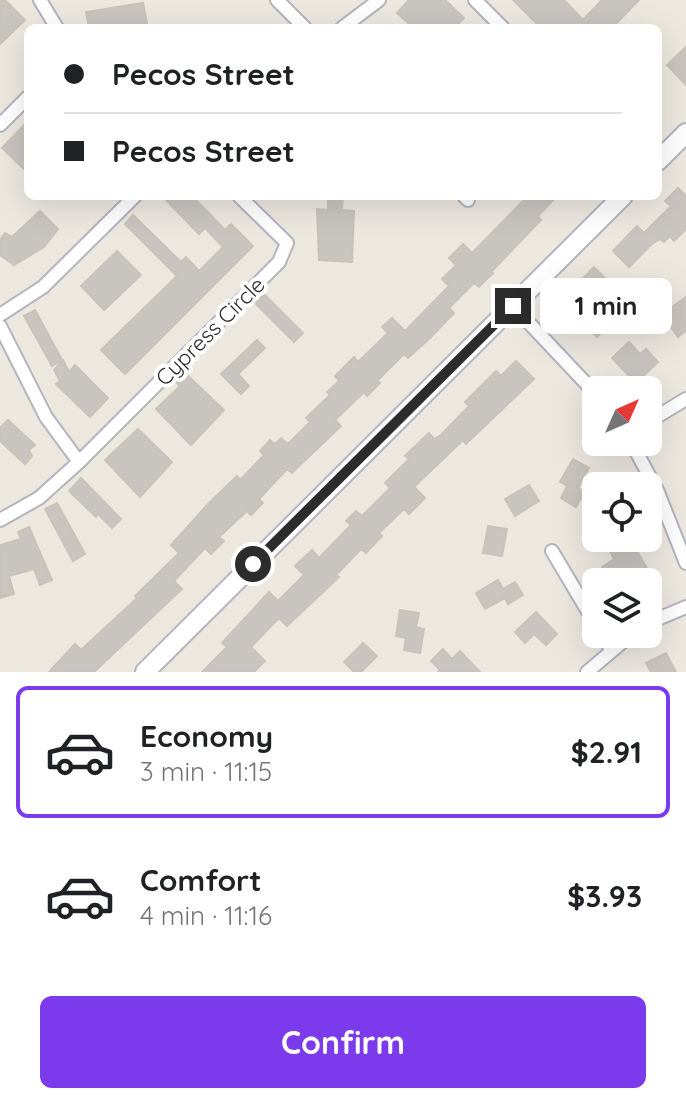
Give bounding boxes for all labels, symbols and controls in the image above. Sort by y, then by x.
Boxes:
text: Pecos Street [112,55,295,93]
text: Pecos Street [112,132,295,170]
street label: Cypress Circle [150,271,270,391]
callout: 1 min [541,278,673,334]
route end [495,288,531,324]
text: 1 min [575,289,638,322]
north arrow [582,376,662,456]
map controls [582,376,662,648]
button: locate [582,472,662,552]
route start [235,546,271,582]
button: layers [582,568,662,648]
icon: car [44,716,116,788]
text: Economy [140,717,273,755]
text: $2.91 [571,733,642,771]
text: 3 min · 11:15 [140,755,272,788]
icon: car [44,860,116,932]
text: Comfort [140,861,261,899]
text: $3.93 [567,877,642,915]
text: 4 min · 11:16 [140,899,272,932]
button: Confirm [40,996,646,1088]

